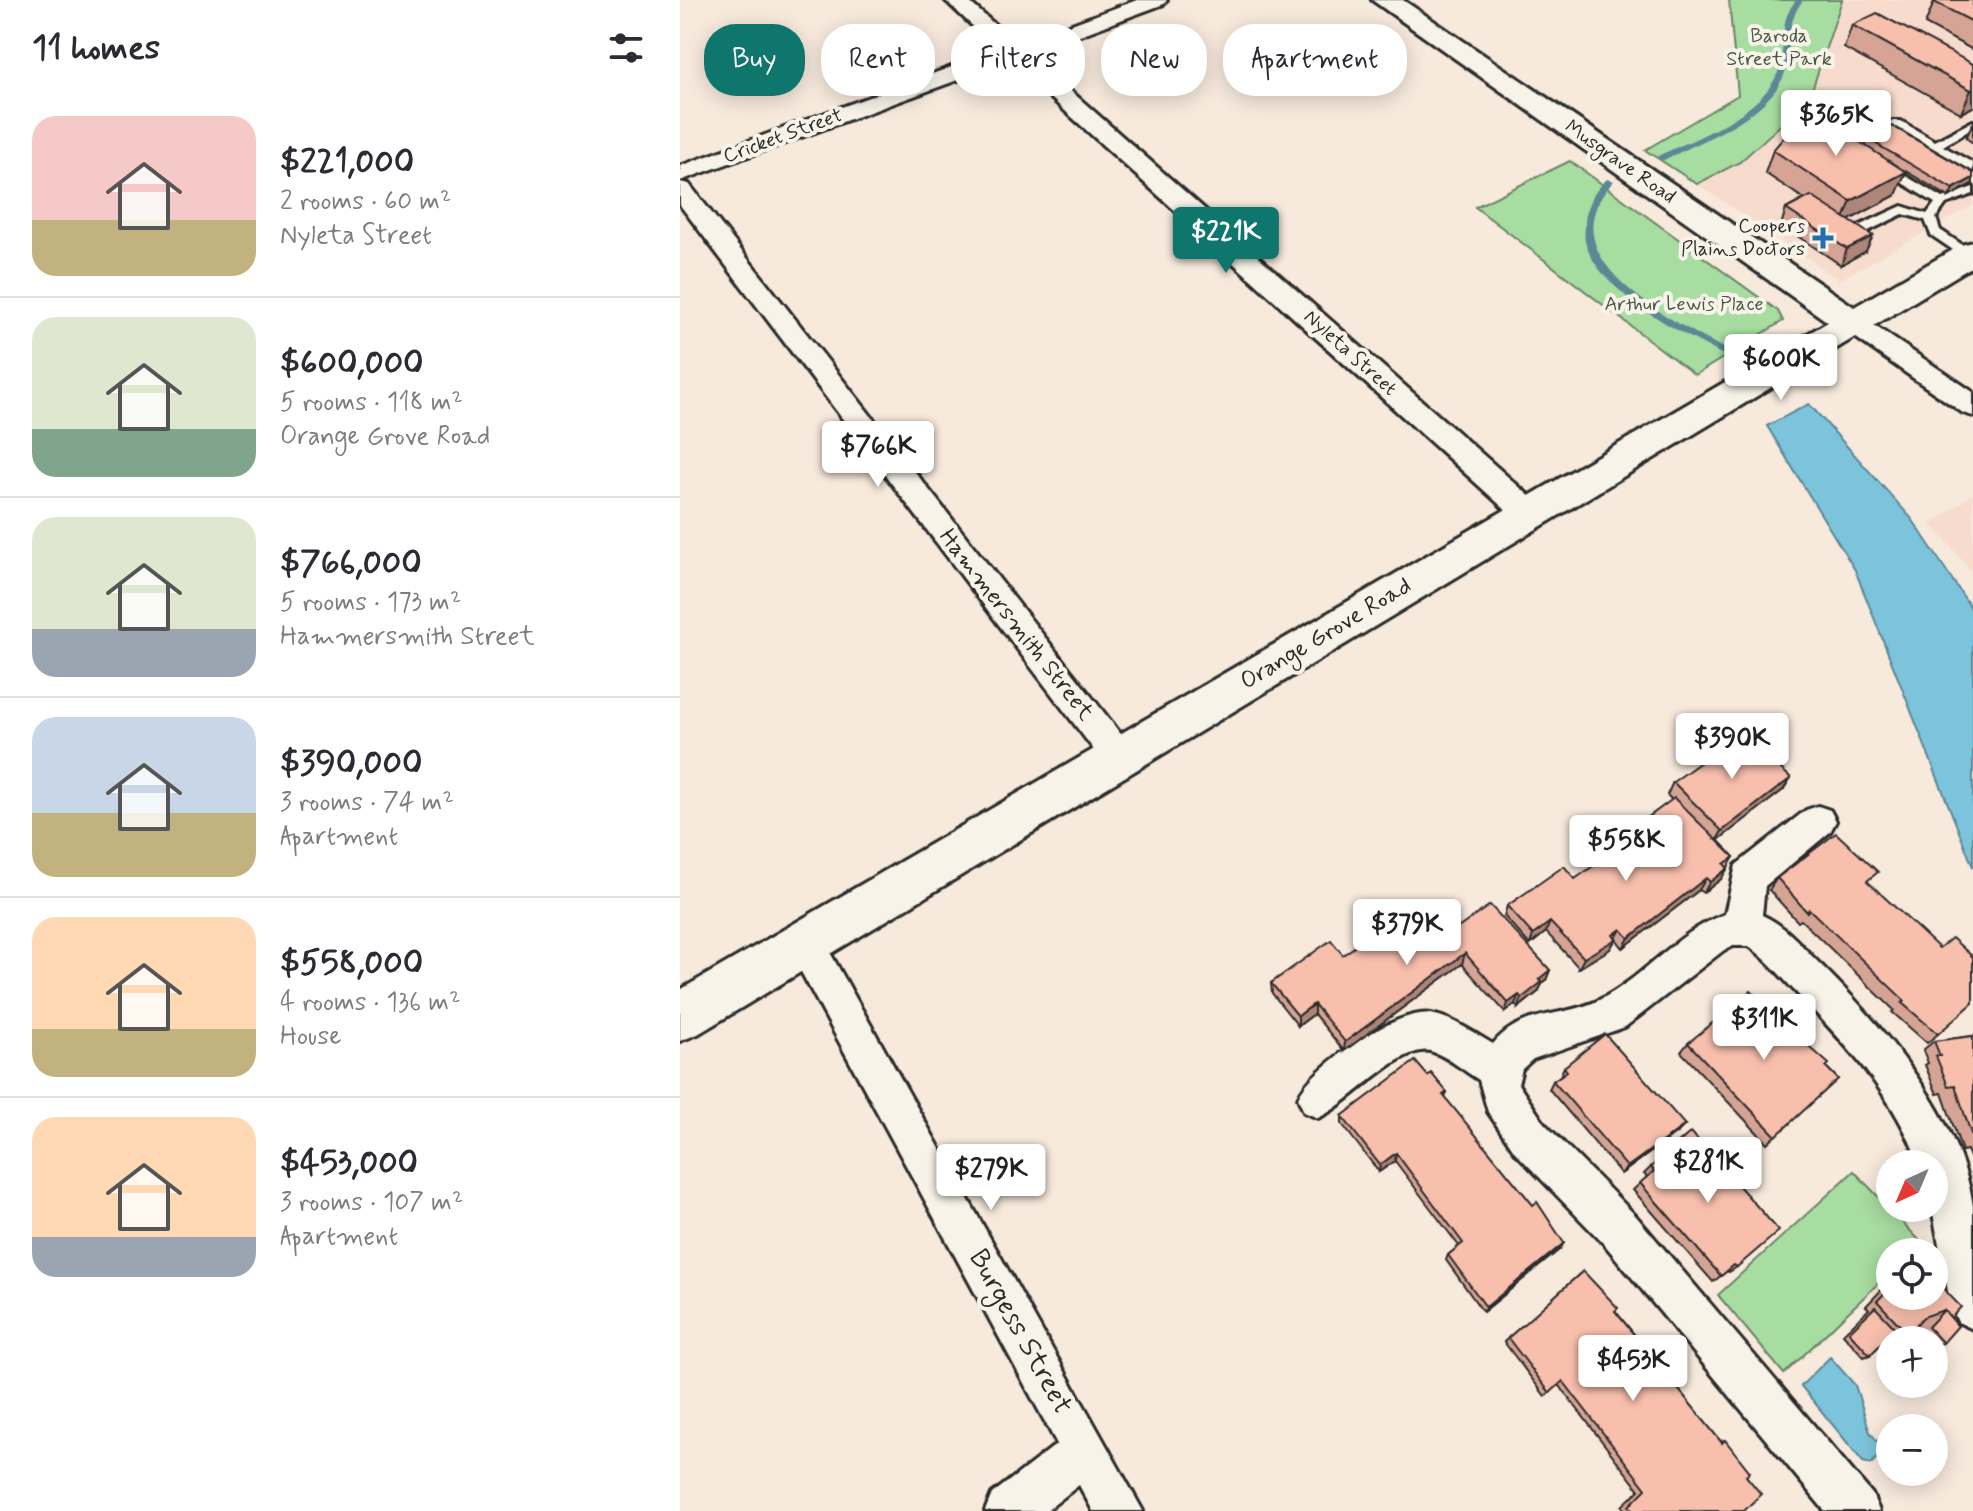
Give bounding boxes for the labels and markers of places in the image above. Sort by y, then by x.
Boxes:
pin: $365K [1780,90,1892,158]
pin: $221K [1170,207,1282,275]
place label: Coopers Plains Doctors [1681,213,1805,263]
marker: Coopers Plains Doctors [1812,227,1834,249]
pin: $600K [1725,334,1837,402]
pin: $766K [822,421,934,489]
pin: $390K [1676,713,1788,781]
pin: $558K [1570,815,1682,883]
pin: $379K [1351,899,1463,967]
pin: $311K [1708,994,1820,1062]
pin: $281K [1652,1137,1764,1205]
pin: $279K [935,1144,1047,1212]
pin: $453K [1577,1335,1689,1403]

